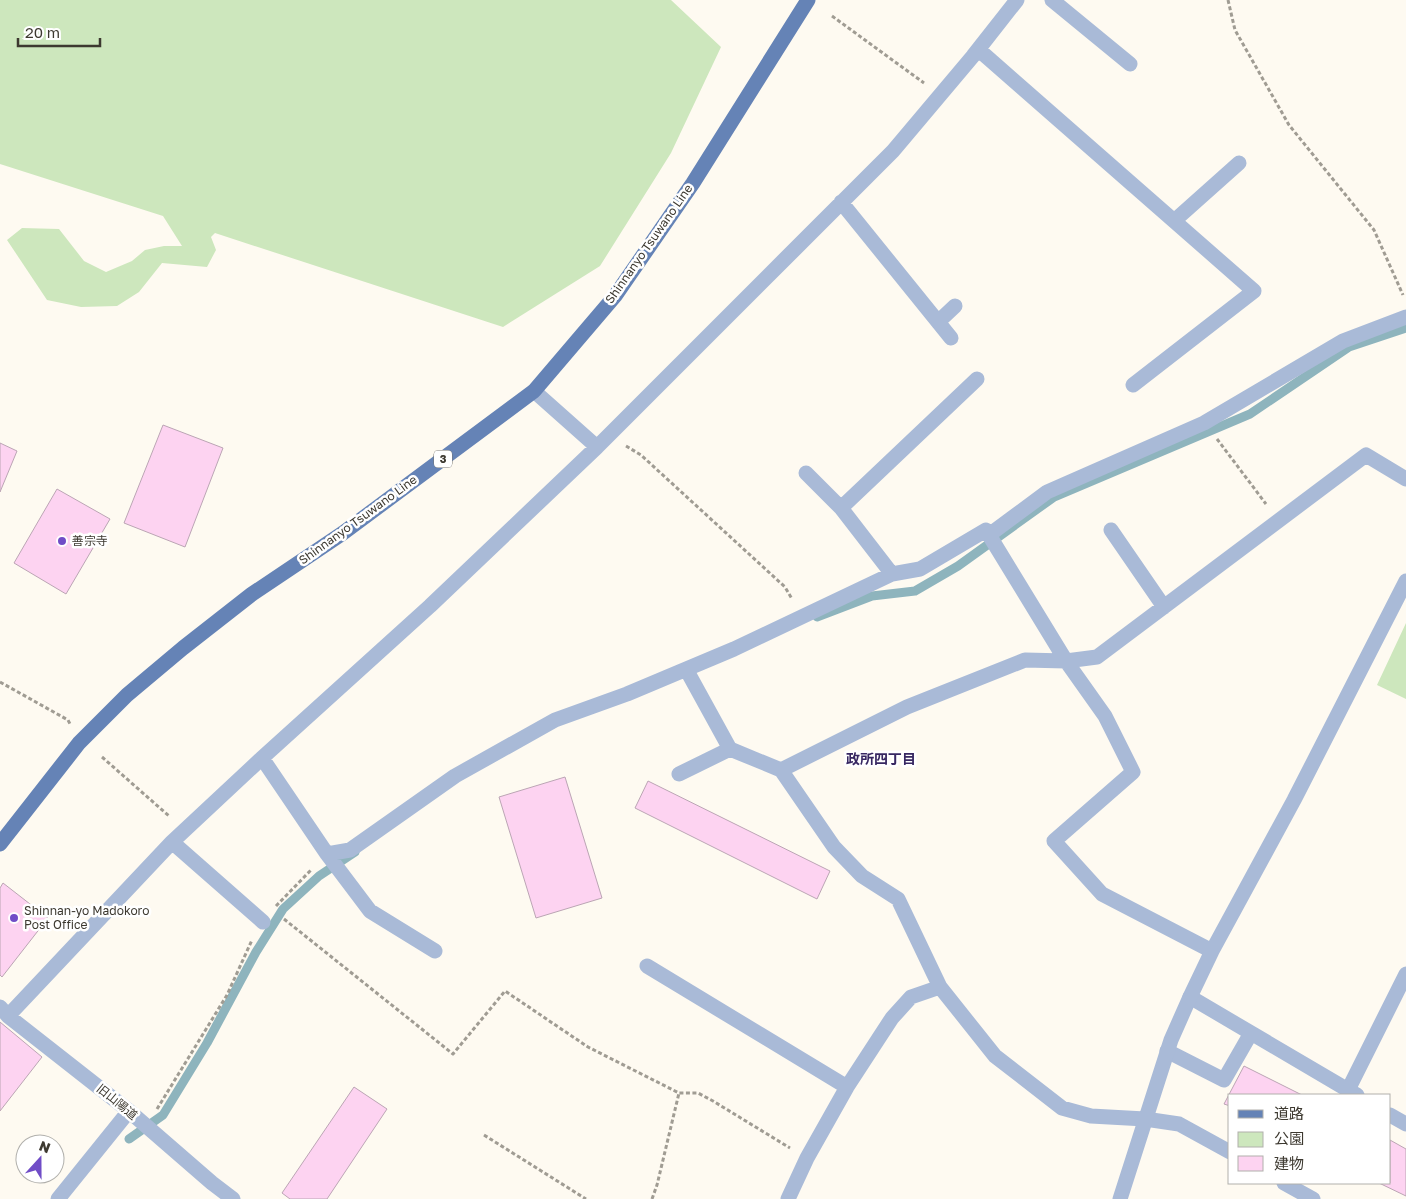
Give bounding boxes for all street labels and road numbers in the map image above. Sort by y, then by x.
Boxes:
street label: Shinnanyo Tsuwano Line [602,181,696,306]
road number: 3 [434,450,452,468]
street label: Shinnanyo Tsuwano Line [296,472,420,567]
street label: 旧山陽道 [94,1081,141,1123]

